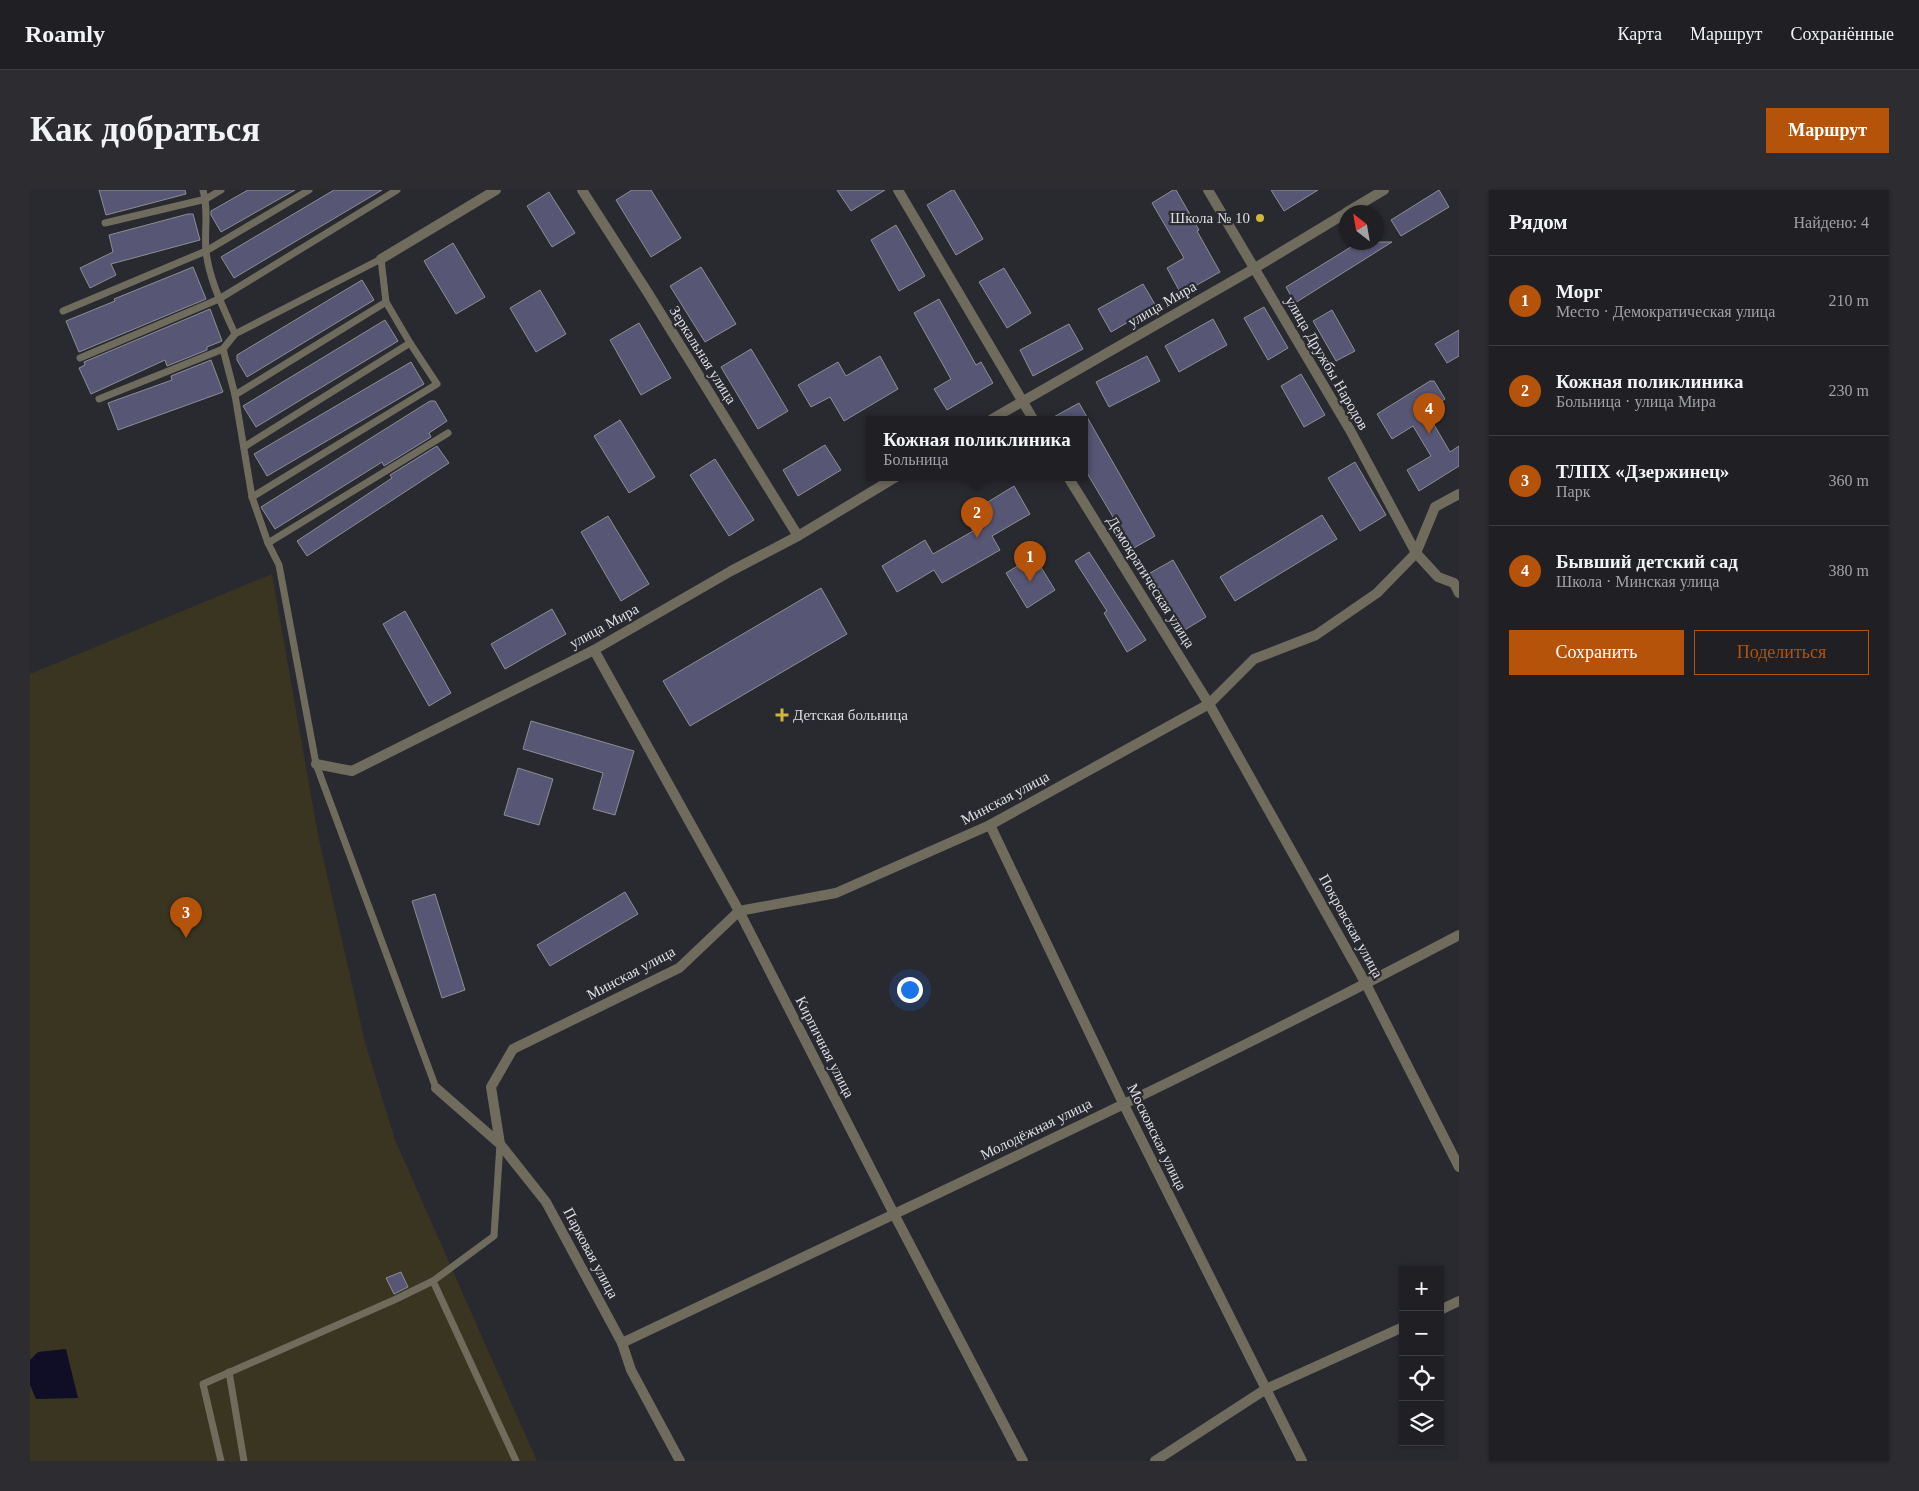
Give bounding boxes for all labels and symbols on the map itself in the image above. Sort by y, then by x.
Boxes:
north arrow [1339,205,1384,250]
place label: Школа № 10 [1170,210,1250,226]
marker: Школа № 10 [1254,212,1266,224]
street label: улица Мира [1125,278,1199,330]
street label: улица Дружбы Народов [1282,293,1372,433]
street label: Зеркальная улица [666,303,740,407]
pin: 4 [1413,393,1445,434]
pin: 2 [961,497,993,538]
street label: Демократическая улица [1104,513,1198,651]
pin: 1 [1014,541,1046,582]
street label: улица Мира [567,600,642,651]
place label: Детская больница [793,707,908,723]
marker: Детская больница [775,708,789,722]
street label: Минская улица [958,768,1052,828]
street label: Покровская улица [1316,872,1386,981]
pin: 3 [170,897,202,938]
street label: Минская улица [584,943,678,1003]
your location [897,977,923,1003]
street label: Кирпичная улица [793,994,858,1101]
street label: Московская улица [1124,1081,1190,1193]
street label: Молодёжная улица [978,1095,1095,1163]
street label: Парковая улица [560,1205,622,1301]

